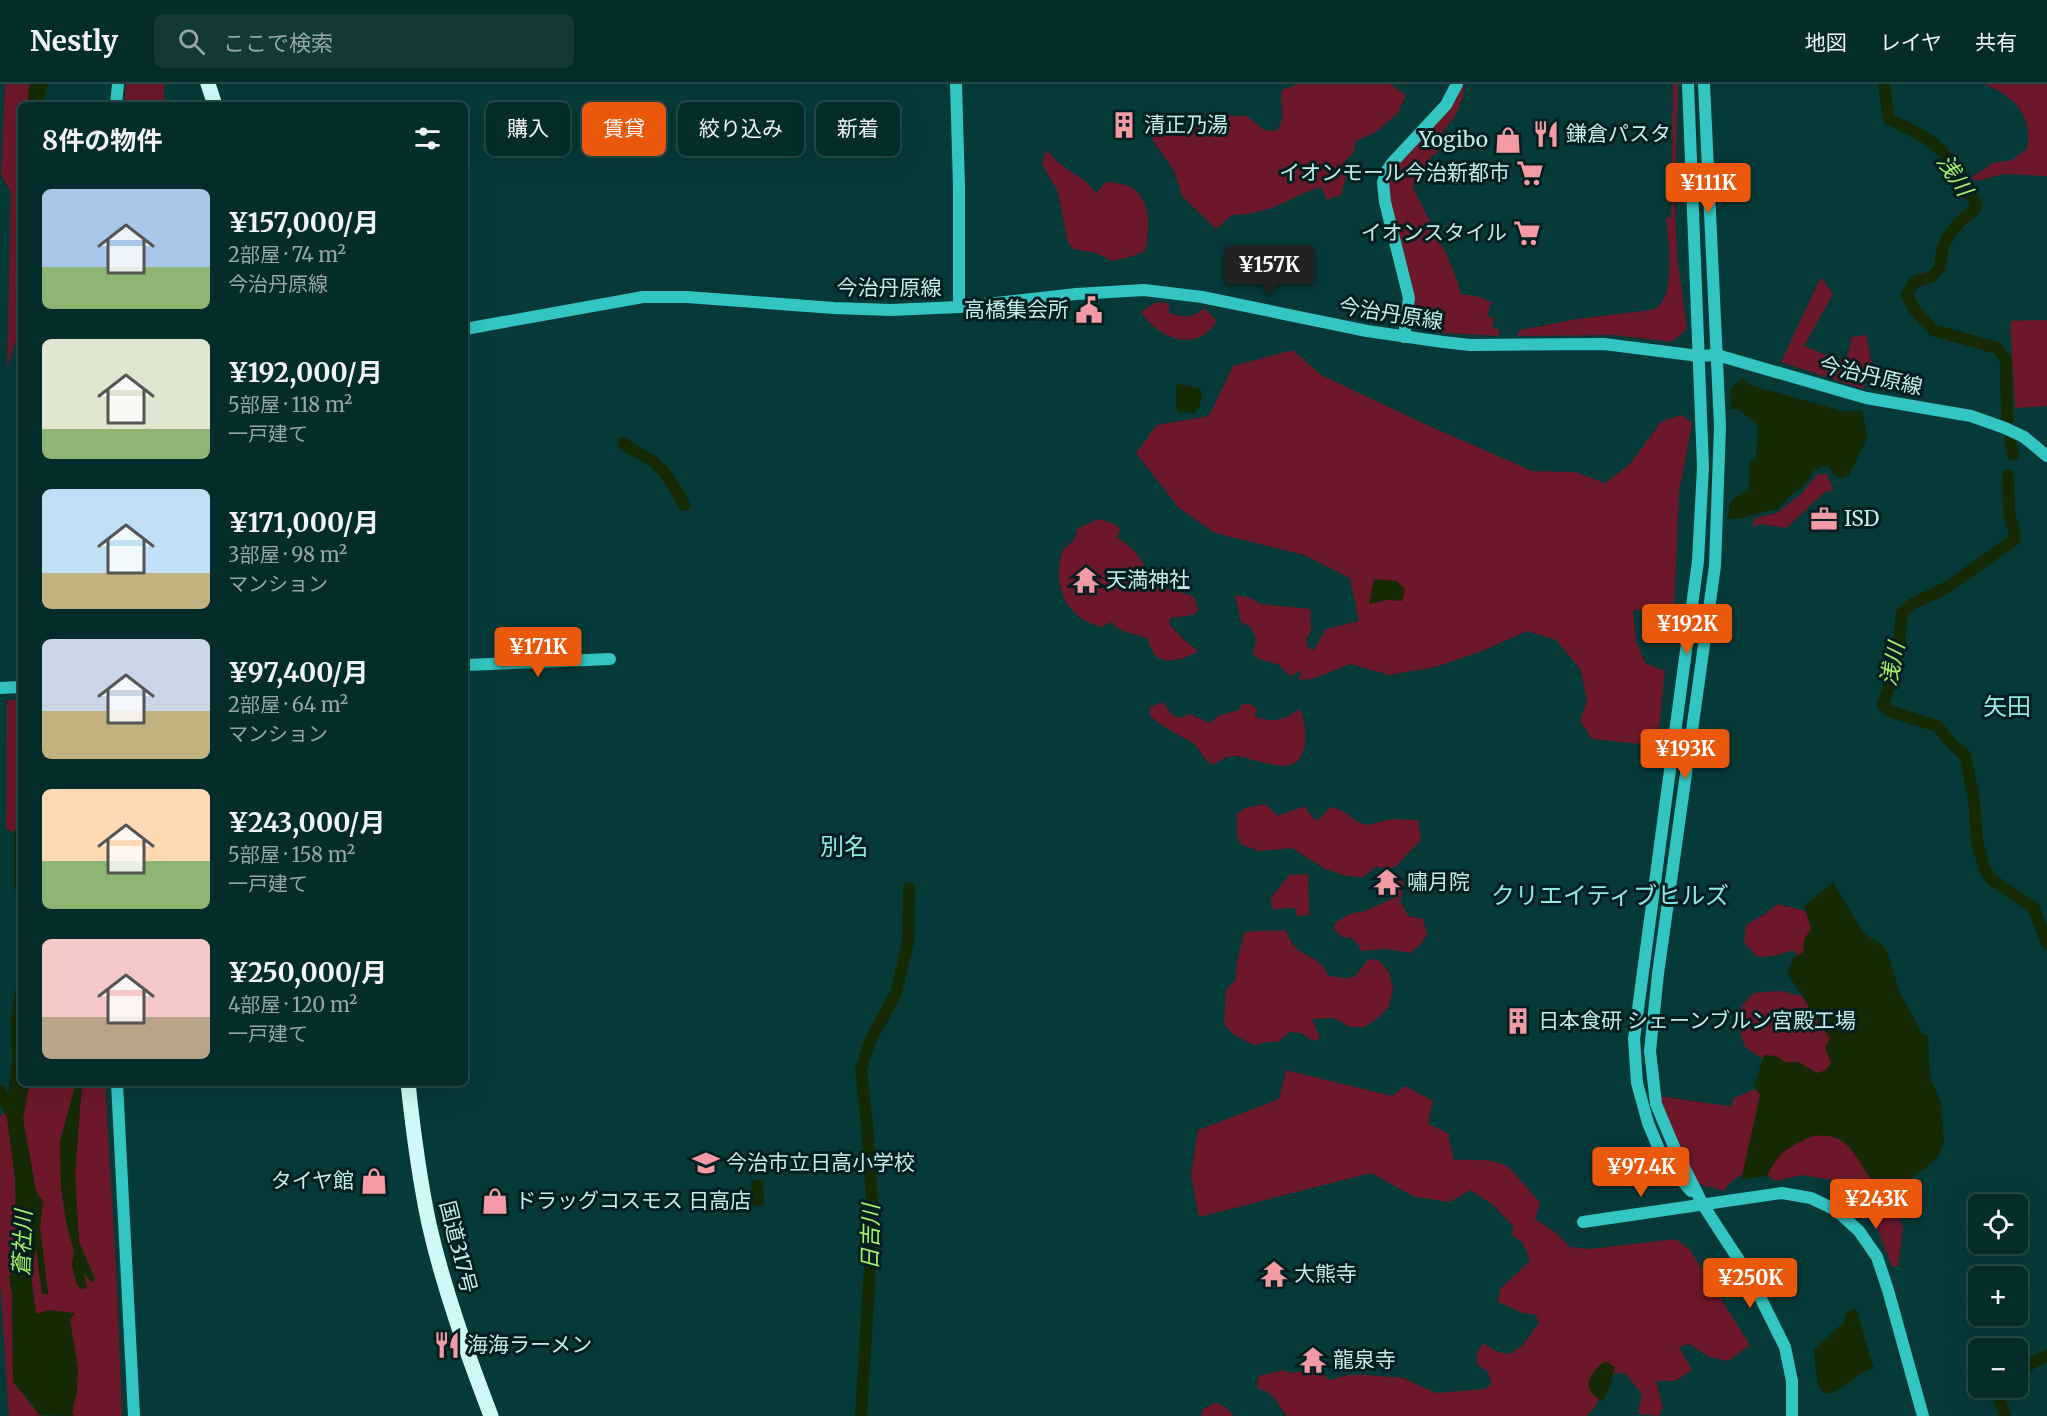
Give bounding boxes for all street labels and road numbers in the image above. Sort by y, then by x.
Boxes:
street label: 今治丹原線 [837,274,942,301]
street label: 今治丹原線 [1337,292,1445,335]
street label: 今治丹原線 [1817,351,1925,400]
street label: 国道317号 [434,1198,483,1296]

